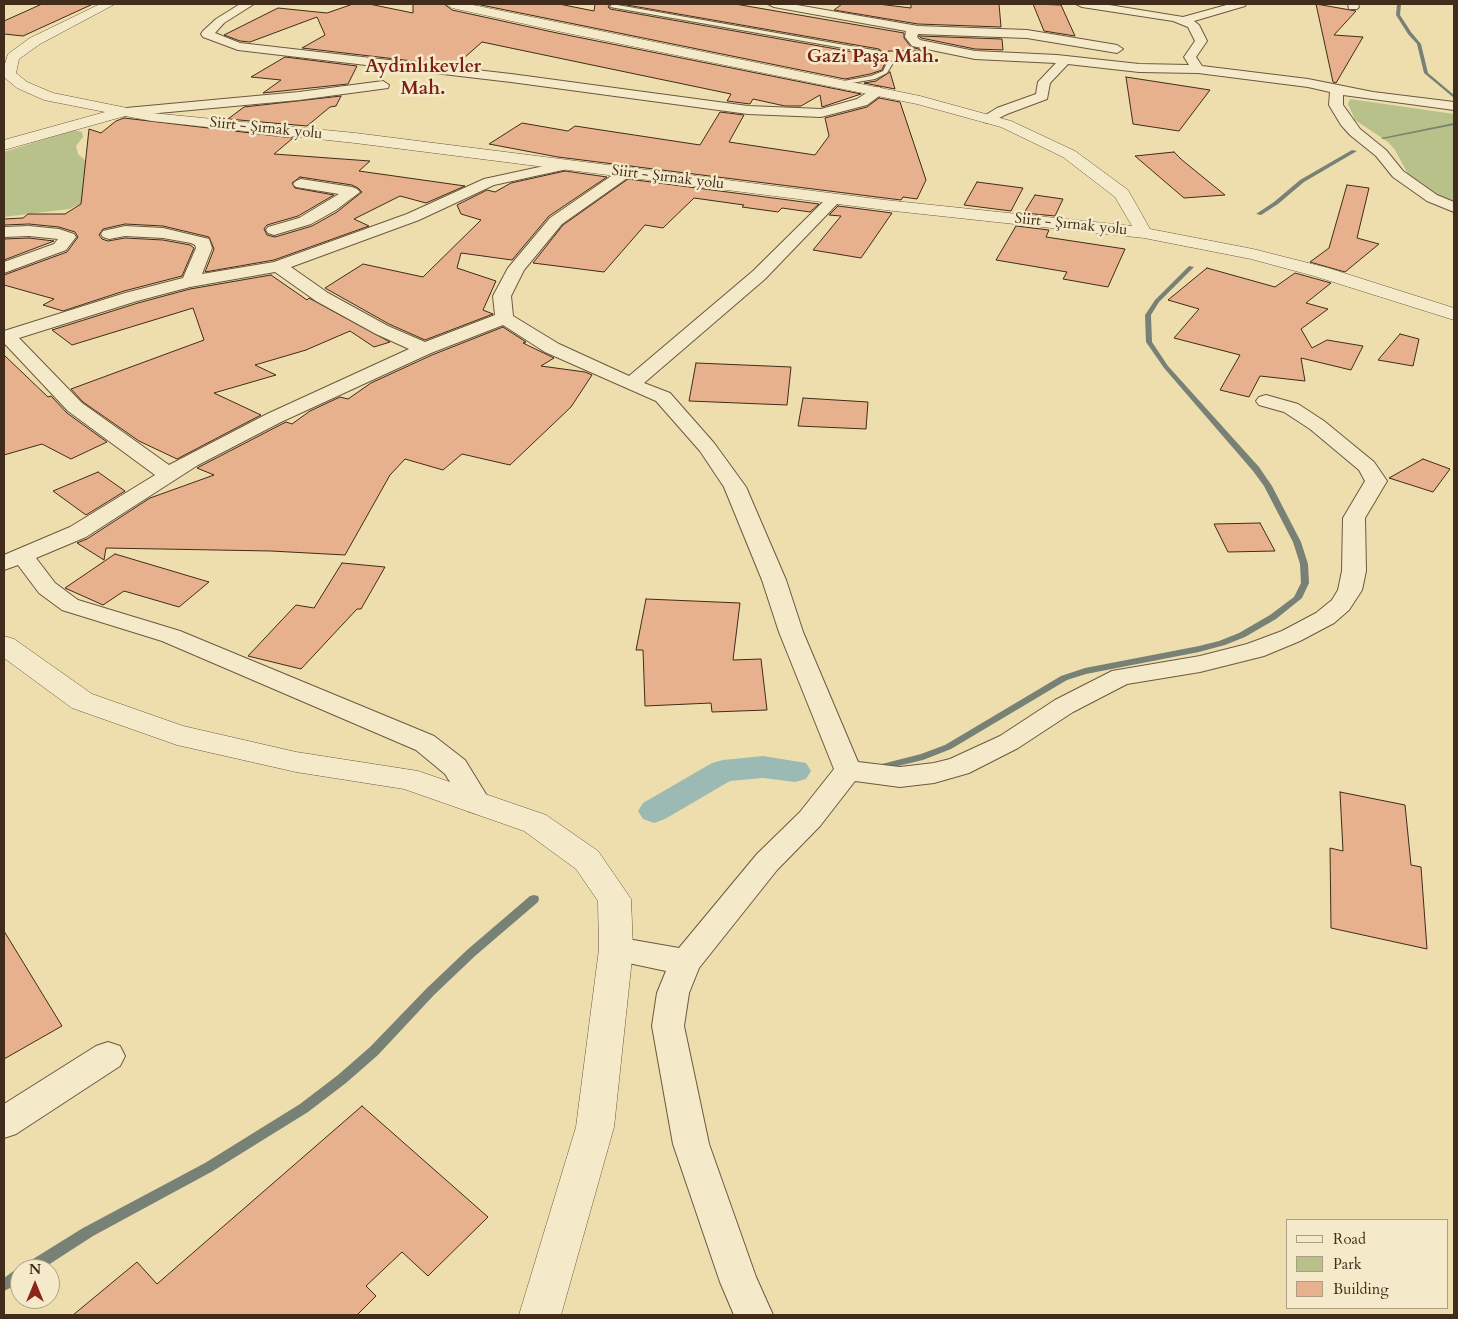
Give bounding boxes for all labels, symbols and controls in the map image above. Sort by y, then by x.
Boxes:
district label: Gazi Paşa Mah. [807,47,939,69]
district label: Aydınlıkevler Mah. [365,57,481,101]
street label: Siirt - Şırnak yolu [209,114,323,144]
street label: Siirt - Şırnak yolu [611,162,725,194]
street label: Siirt - Şırnak yolu [1014,210,1128,240]
legend [1286,1219,1448,1309]
text: Road [1333,1229,1366,1249]
text: Park [1333,1254,1362,1274]
north arrow [10,1259,60,1309]
text: N [29,1260,41,1279]
text: Building [1333,1279,1389,1299]

